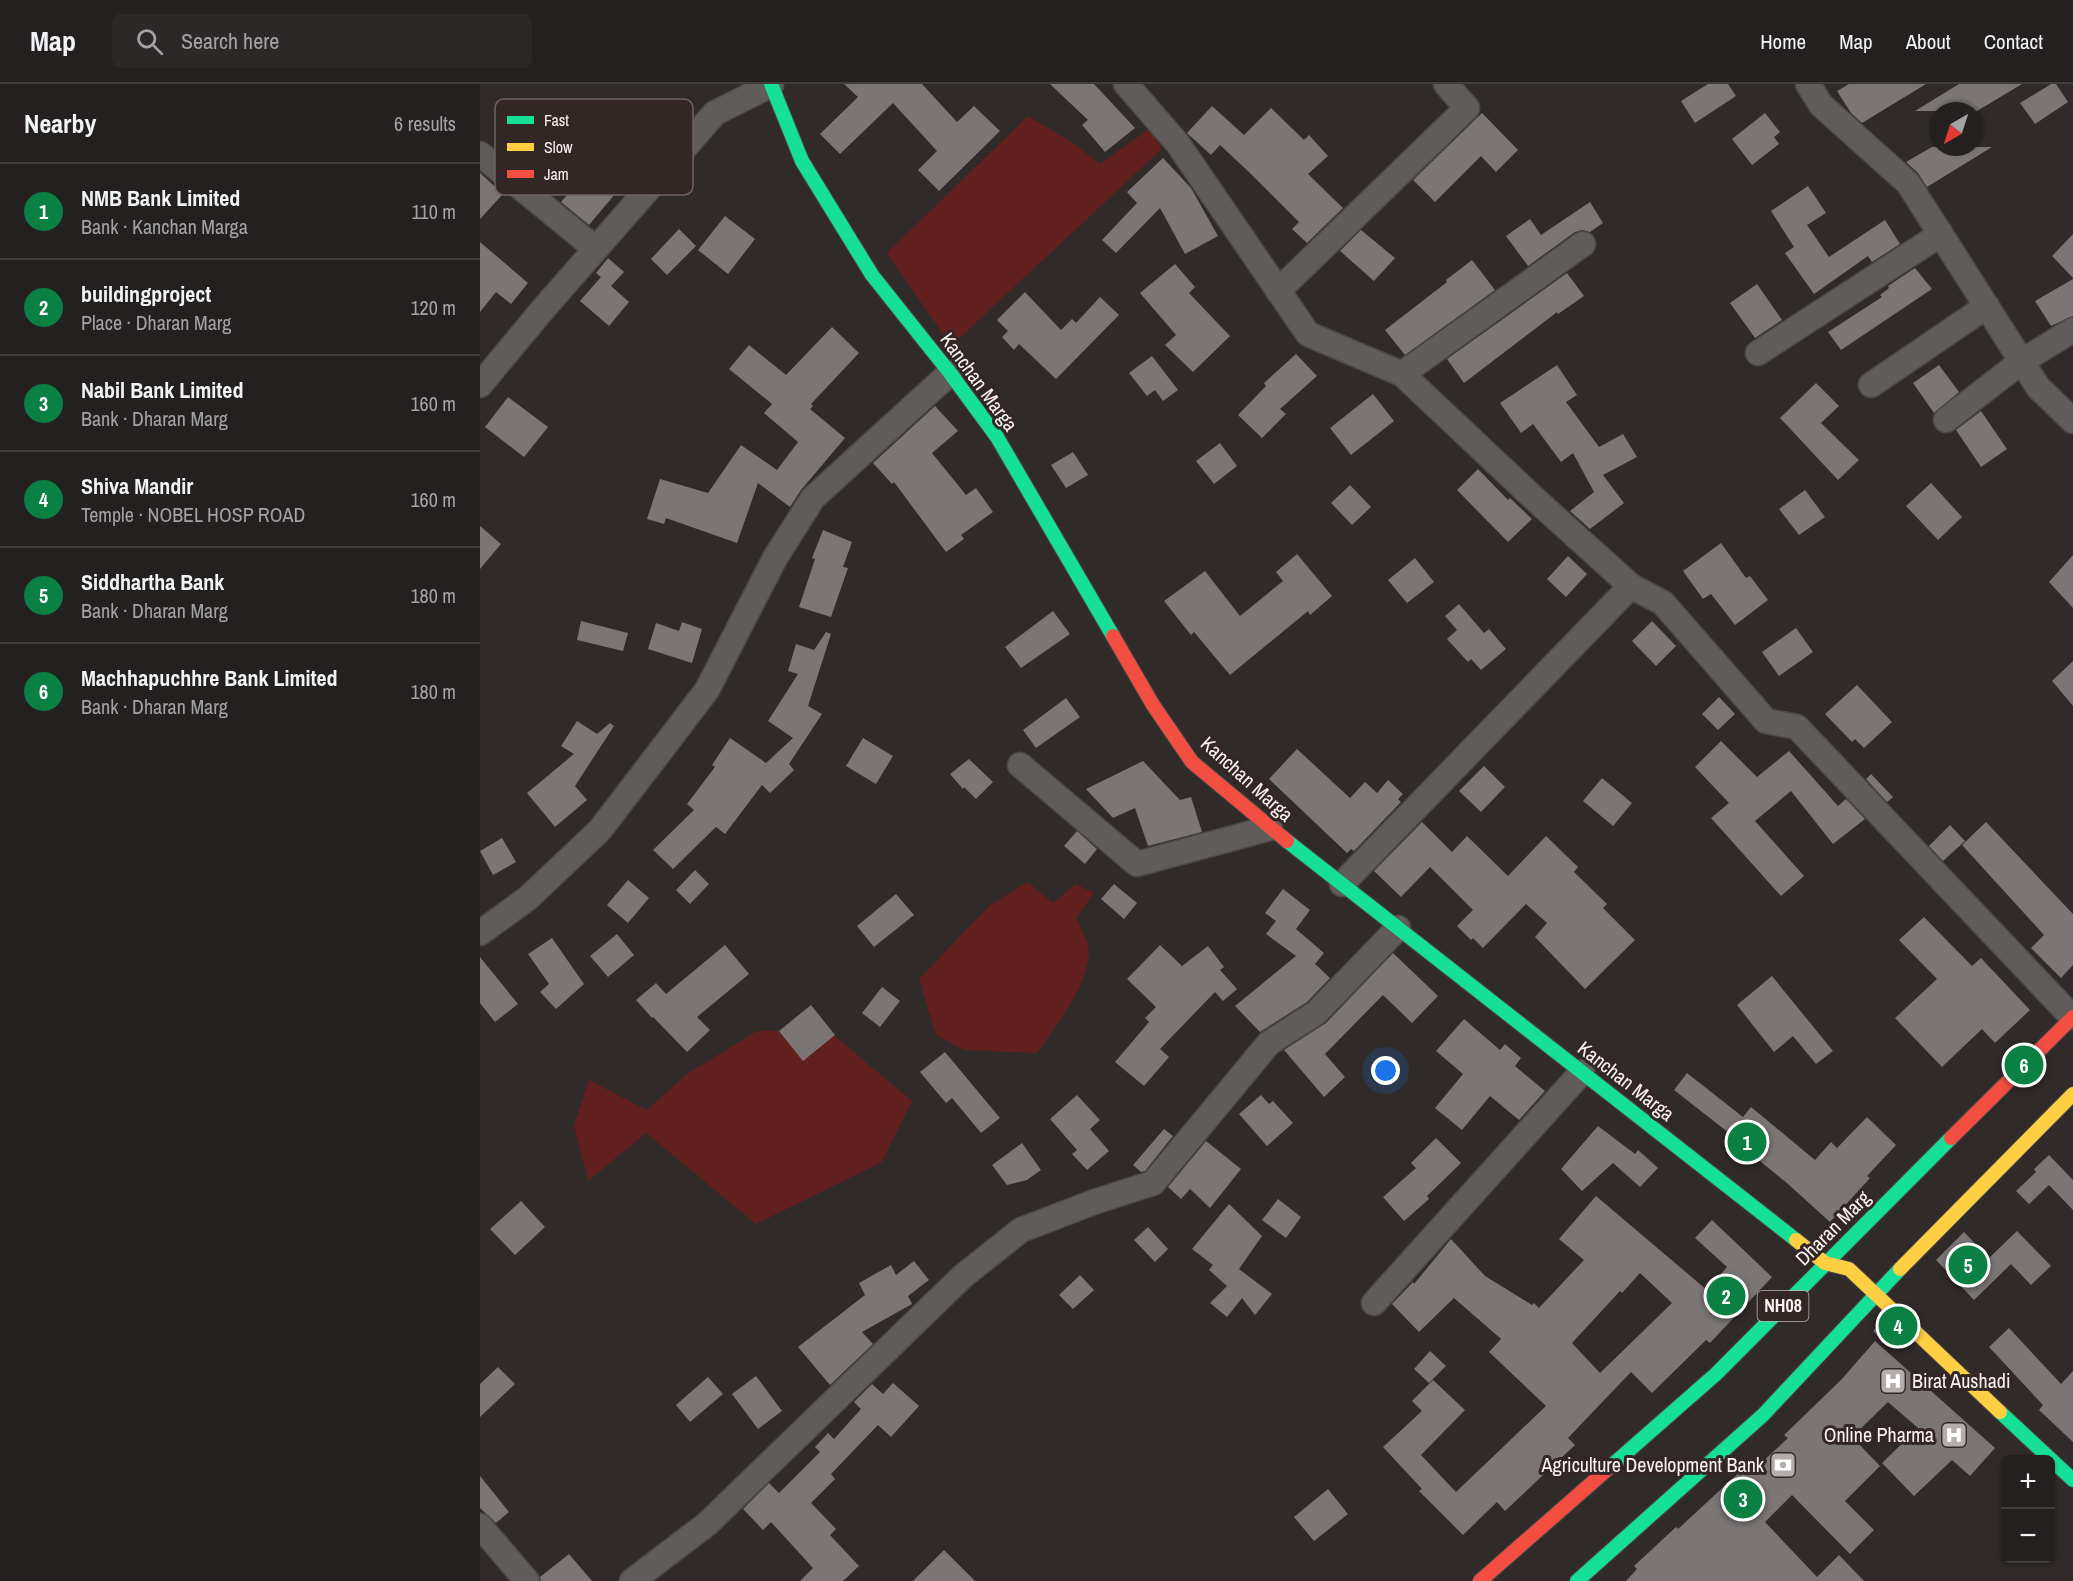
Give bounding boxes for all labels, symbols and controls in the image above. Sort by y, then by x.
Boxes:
search box [112,14,532,68]
text: Map [30,22,76,60]
icon: search [133,25,166,58]
text: Search here [181,26,279,56]
text: Home [1760,27,1806,56]
text: Map [1839,27,1873,56]
text: About [1906,27,1951,56]
text: Contact [1984,27,2043,56]
legend [495,99,693,195]
north arrow [1929,102,1983,156]
text: Nearby [24,106,96,141]
text: Fast [544,109,569,131]
text: 6 results [394,110,456,137]
text: Slow [544,136,573,158]
text: Jam [544,163,569,185]
text: NMB Bank Limited [81,183,240,213]
text: 1 [39,198,48,225]
text: 110 m [412,198,456,225]
text: Bank · Kanchan Marga [81,213,248,240]
text: buildingproject [81,279,211,309]
text: 2 [39,294,48,321]
text: 120 m [410,294,456,321]
text: Place · Dharan Marg [81,309,231,336]
street label: Kanchan Marga [934,327,1024,436]
text: Nabil Bank Limited [81,375,243,405]
text: 3 [39,390,48,417]
text: 160 m [410,390,456,417]
text: Bank · Dharan Marg [81,405,228,432]
text: Shiva Mandir [81,471,193,501]
text: 4 [39,486,48,513]
text: 160 m [410,486,456,513]
text: Temple · NOBEL HOSP ROAD [81,501,305,528]
text: Siddhartha Bank [81,567,224,597]
text: 5 [39,582,48,609]
text: 180 m [410,582,456,609]
text: Bank · Dharan Marg [81,597,228,624]
text: Machhapuchhre Bank Limited [81,663,338,693]
text: 6 [39,678,48,705]
text: 180 m [410,678,456,705]
text: Bank · Dharan Marg [81,693,228,720]
street label: Kanchan Marga [1195,730,1299,827]
street label: Kanchan Marga [1572,1034,1680,1127]
pin: 6 [2004,1042,2044,1088]
your location [1371,1056,1400,1085]
pin: 1 [1728,1120,1766,1164]
street label: Dharan Marg [1789,1184,1876,1271]
pin: 5 [1948,1242,1988,1288]
pin: 2 [1706,1274,1746,1318]
road number: NH08 [1758,1291,1808,1321]
pin: 4 [1878,1304,1918,1348]
hospital icon: Birat Aushadi [1878,1366,1908,1396]
place label: Birat Aushadi [1912,1367,2010,1394]
hospital icon: Online Pharma [1939,1420,1969,1450]
place label: Online Pharma [1824,1421,1934,1448]
bank icon: Agriculture Development Bank [1768,1450,1798,1480]
place label: Agriculture Development Bank [1541,1451,1765,1478]
map controls [2001,1455,2055,1563]
button: + [2001,1455,2055,1509]
pin: 3 [1724,1476,1762,1522]
button: − [2001,1509,2055,1563]

